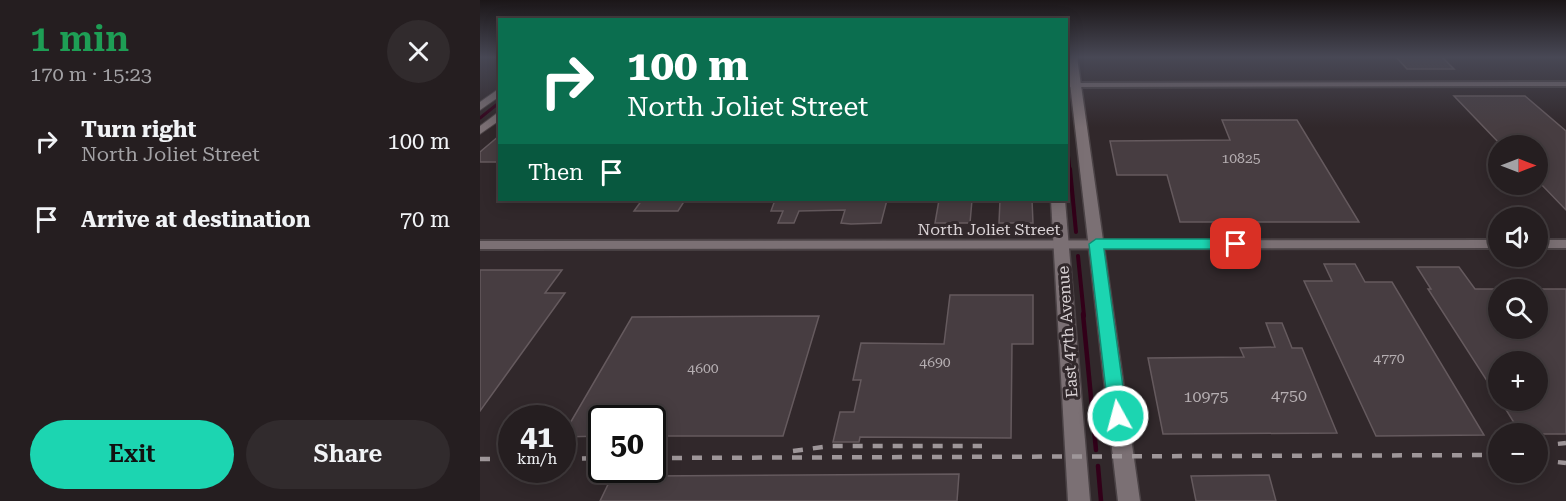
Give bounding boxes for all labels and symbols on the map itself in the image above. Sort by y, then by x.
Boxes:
north arrow [1488,135,1548,195]
house number: 10825 [1221,150,1261,166]
pin [1210,218,1261,269]
street label: North Joliet Street [918,220,1061,239]
street label: East 47th Avenue [1053,265,1082,399]
house number: 4770 [1373,350,1405,366]
house number: 4690 [919,354,951,370]
house number: 4600 [687,360,719,376]
position arrow [1086,384,1150,448]
house number: 4750 [1271,386,1307,405]
house number: 10975 [1184,387,1228,406]
speed limit sign: 50 [588,405,666,483]

